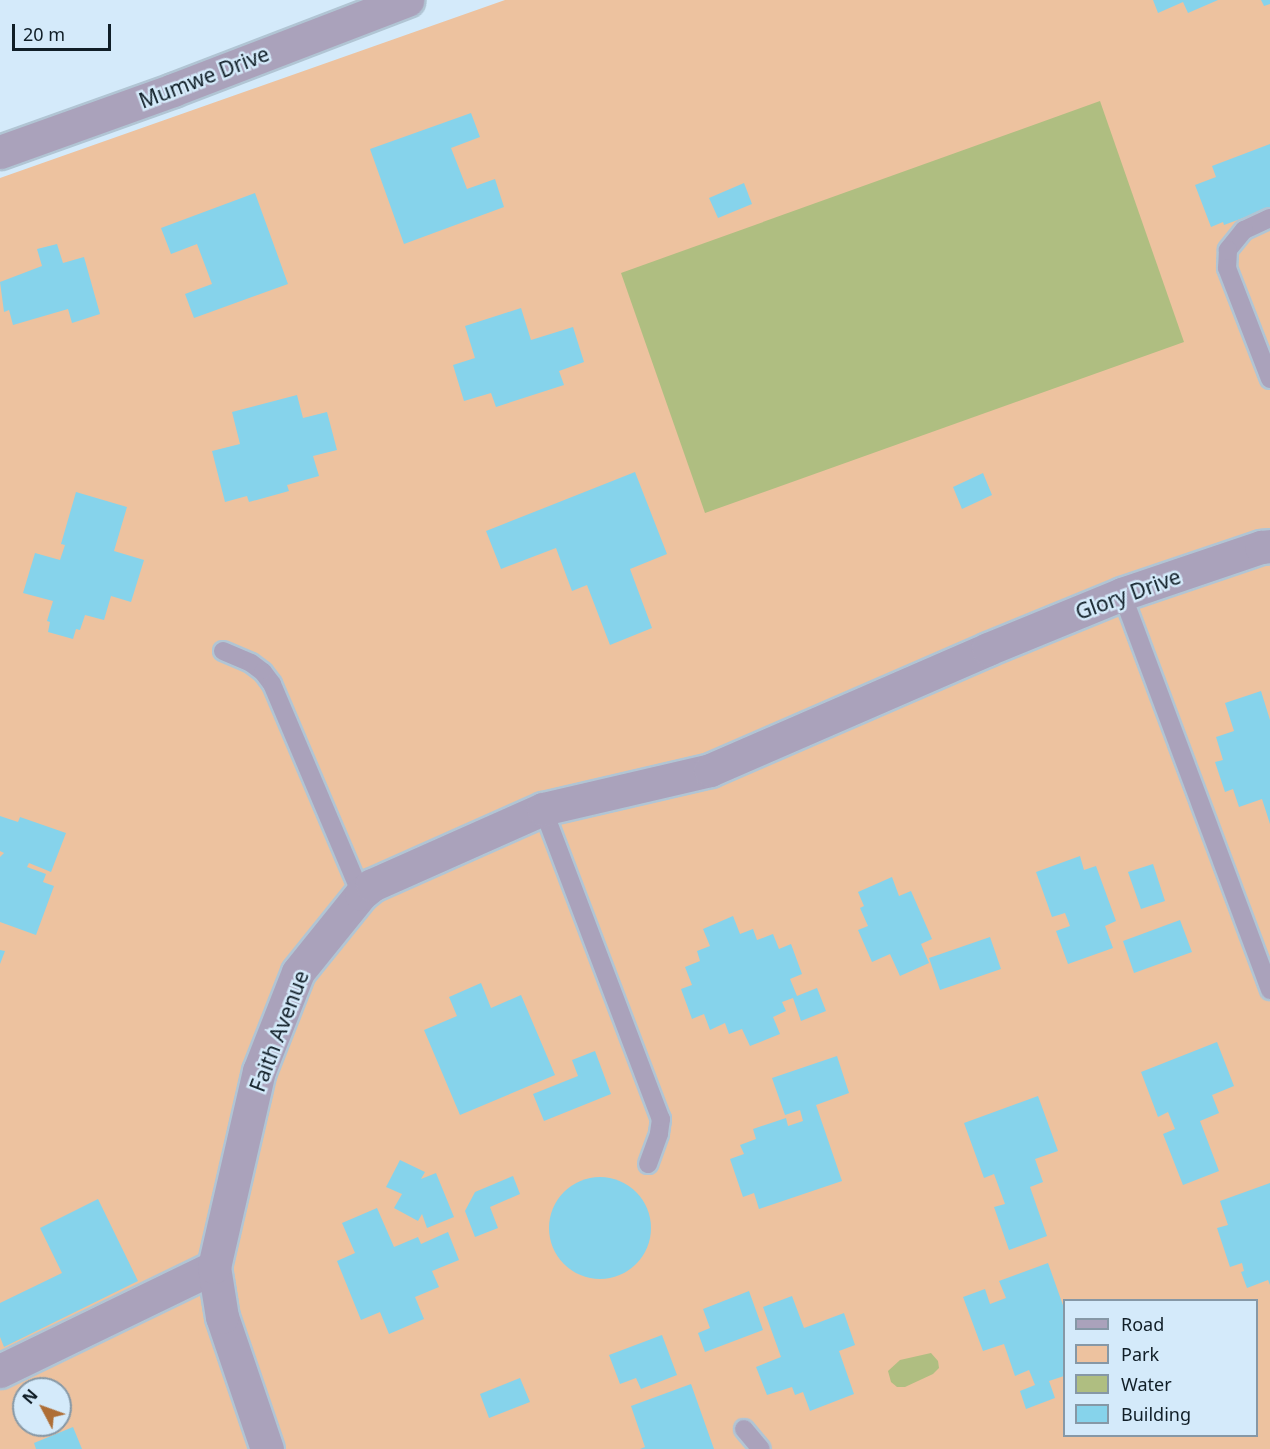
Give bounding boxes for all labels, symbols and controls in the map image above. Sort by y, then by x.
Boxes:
scale bar [15,12,114,50]
text: 20 m [23,22,65,46]
street label: Mumwe Drive [135,41,273,113]
street label: Glory Drive [1072,563,1184,625]
street label: Faith Avenue [244,967,314,1095]
legend [1063,1299,1258,1437]
text: Road [1121,1312,1164,1336]
text: Park [1121,1342,1159,1366]
text: Water [1121,1372,1172,1396]
north arrow [12,1377,72,1437]
text: N [17,1384,42,1409]
text: Building [1121,1402,1191,1426]

